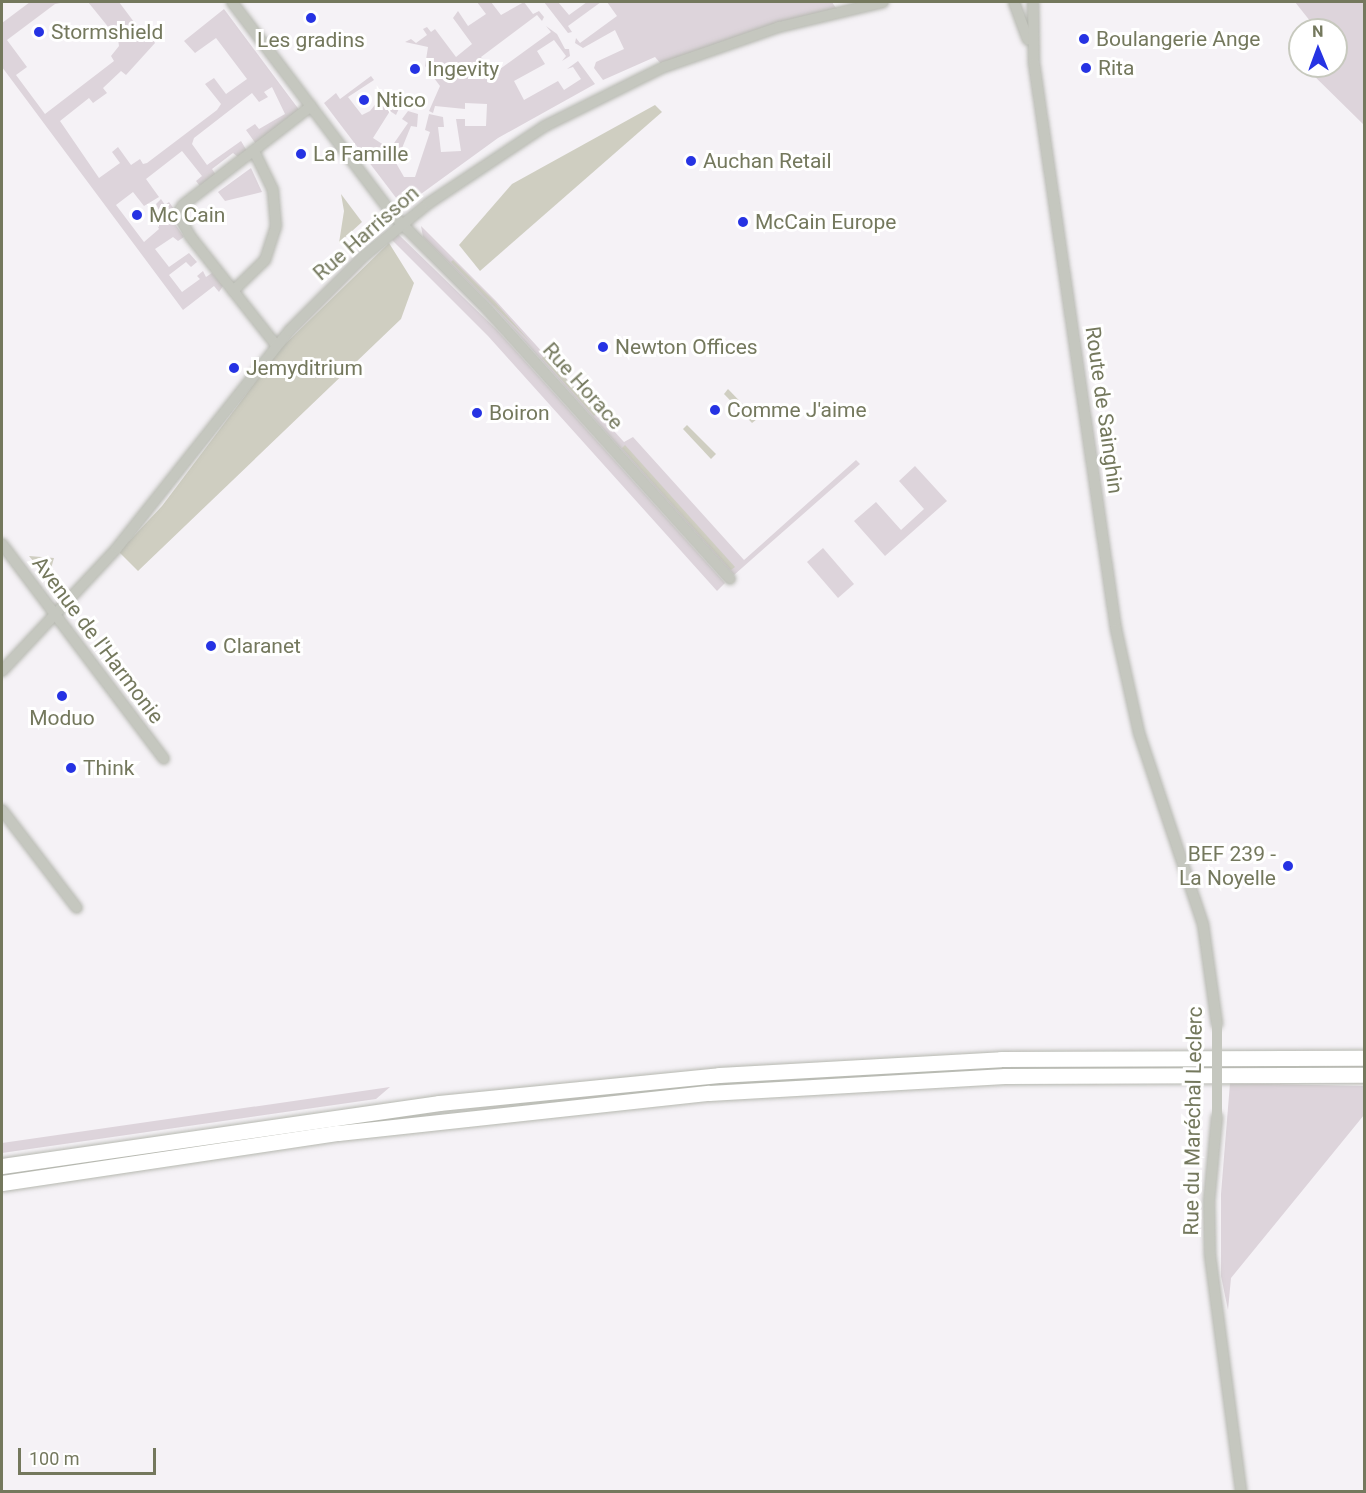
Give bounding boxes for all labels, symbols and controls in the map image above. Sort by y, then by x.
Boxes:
marker: Les gradins [304,11,318,25]
north arrow [1288,18,1348,78]
place label: Stormshield [51,19,163,45]
text: N [1312,22,1324,41]
marker: Stormshield [32,25,46,39]
place label: Boulangerie Ange [1096,26,1260,52]
place label: Les gradins [257,27,365,53]
marker: Boulangerie Ange [1077,32,1091,46]
place label: Rita [1098,55,1134,81]
place label: Ingevity [427,56,499,82]
marker: Rita [1079,61,1093,75]
marker: Ingevity [408,62,422,76]
place label: Ntico [376,87,426,113]
marker: Ntico [357,93,371,107]
place label: La Famille [313,141,408,167]
marker: La Famille [294,147,308,161]
place label: Auchan Retail [703,148,832,174]
marker: Auchan Retail [684,154,698,168]
street label: Rue Harrisson [308,180,424,286]
place label: Mc Cain [149,202,225,228]
marker: Mc Cain [130,208,144,222]
place label: McCain Europe [755,209,896,235]
marker: McCain Europe [736,215,750,229]
street label: Route de Sainghin [1080,325,1128,495]
place label: Newton Offices [615,334,758,360]
street label: Rue Horace [537,337,629,435]
marker: Newton Offices [596,340,610,354]
place label: Jemyditrium [246,355,363,381]
marker: Jemyditrium [227,361,241,375]
place label: Comme J'aime [727,397,867,423]
place label: Boiron [489,400,550,426]
marker: Comme J'aime [708,403,722,417]
marker: Boiron [470,406,484,420]
street label: Avenue de l'Harmonie [27,552,169,728]
place label: Claranet [223,633,301,659]
marker: Claranet [204,639,218,653]
marker: Moduo [55,689,69,703]
place label: Moduo [29,705,95,731]
place label: Think [83,755,134,781]
marker: Think [64,761,78,775]
place label: BEF 239 - La Noyelle [1179,841,1276,891]
marker: BEF 239 - La Noyelle [1281,859,1295,873]
street label: Rue du Maréchal Leclerc [1178,1006,1208,1236]
scale bar [21,1436,159,1474]
text: 100 m [29,1448,80,1469]

